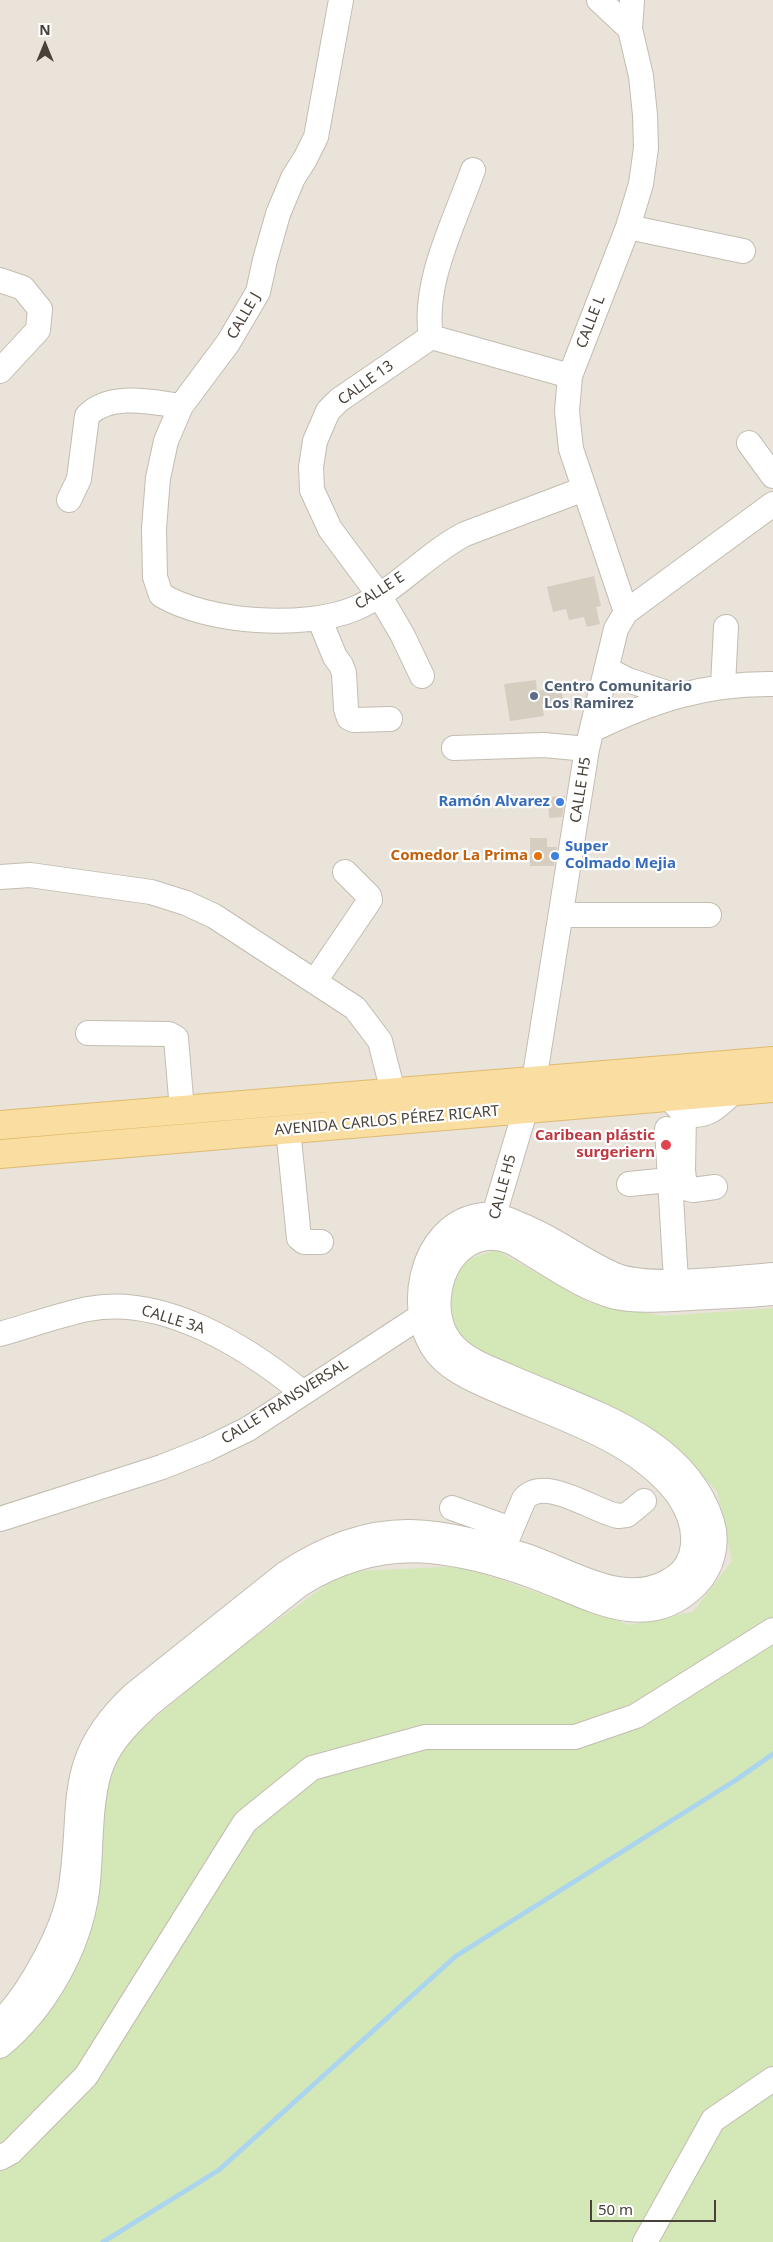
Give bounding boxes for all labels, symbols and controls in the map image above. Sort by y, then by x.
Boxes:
north arrow [20,20,70,70]
text: N [39,20,51,39]
street label: CALLE J [223,289,265,343]
street label: CALLE L [573,293,609,351]
street label: CALLE 13 [335,357,397,409]
street label: CALLE E [352,568,408,614]
place label: Centro Comunitario Los Ramirez [544,678,692,713]
marker: Centro Comunitario Los Ramirez [528,690,540,702]
street label: CALLE H5 [567,756,595,824]
place label: Ramón Alvarez [439,793,550,811]
marker: Ramón Alvarez [554,796,566,808]
place label: Super Colmado Mejia [565,838,676,873]
place label: Comedor La Prima [391,847,528,865]
marker: Comedor La Prima [532,850,544,862]
marker: Super Colmado Mejia [549,850,561,862]
street label: AVENIDA CARLOS PÉREZ RICART [274,1102,500,1140]
place label: Caribean plástic surgeriern [535,1127,655,1162]
marker: Caribean plástic surgeriern [659,1138,673,1152]
street label: CALLE H5 [486,1152,520,1222]
street label: CALLE 3A [139,1302,207,1338]
street label: CALLE TRANSVERSAL [218,1356,352,1448]
scale bar [593,2190,719,2222]
text: 50 m [598,2199,633,2219]

